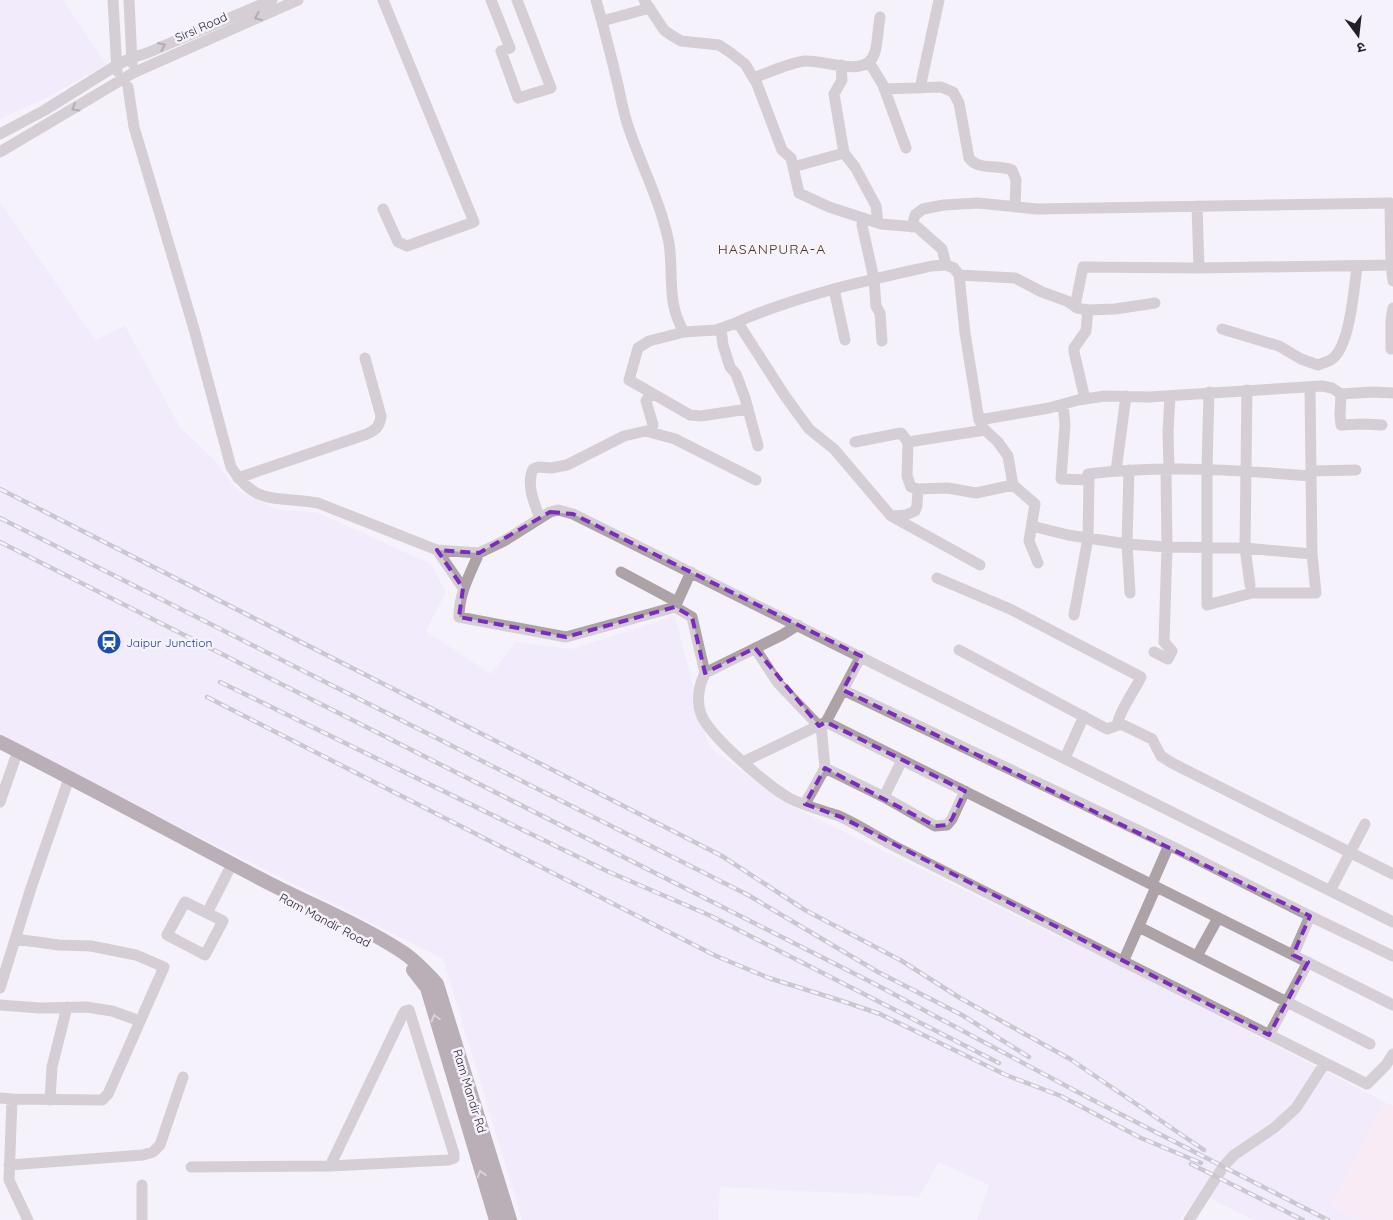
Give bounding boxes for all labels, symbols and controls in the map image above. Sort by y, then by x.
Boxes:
street label: Sirsi Road [173,9,229,45]
north arrow [1333,10,1383,60]
one-way arrow [254,11,263,22]
text: उ [1354,38,1368,58]
one-way arrow [157,42,166,53]
one-way arrow [72,101,81,111]
district label: HASANPURA-A [718,240,826,258]
station icon: Jaipur Junction [96,629,122,655]
place label: Jaipur Junction [126,635,212,650]
street label: Ram Mandir Road [277,890,373,950]
one-way arrow [431,1014,441,1022]
street label: Ram Mandir Rd [450,1047,490,1135]
one-way arrow [477,1170,487,1178]

